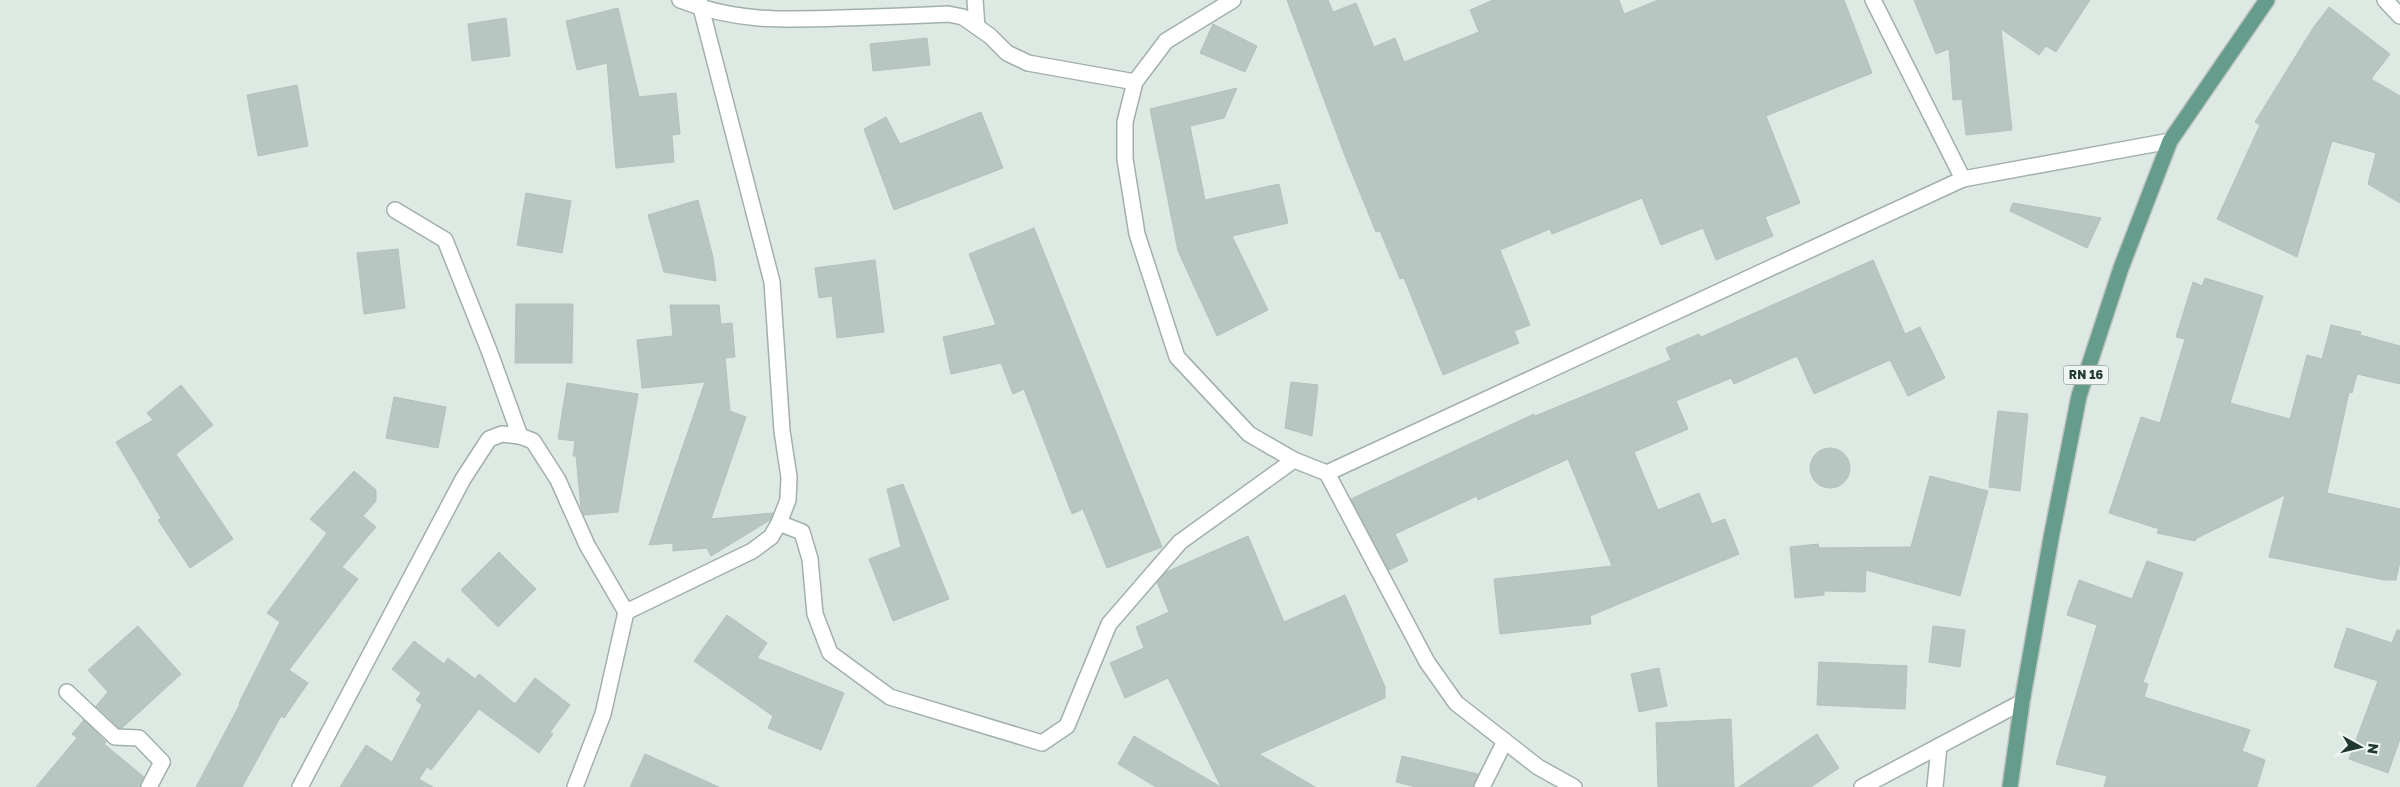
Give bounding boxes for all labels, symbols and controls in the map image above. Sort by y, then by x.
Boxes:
road number: RN 16 [2064,366,2108,384]
north arrow [2335,722,2385,772]
text: N [2364,742,2383,755]

